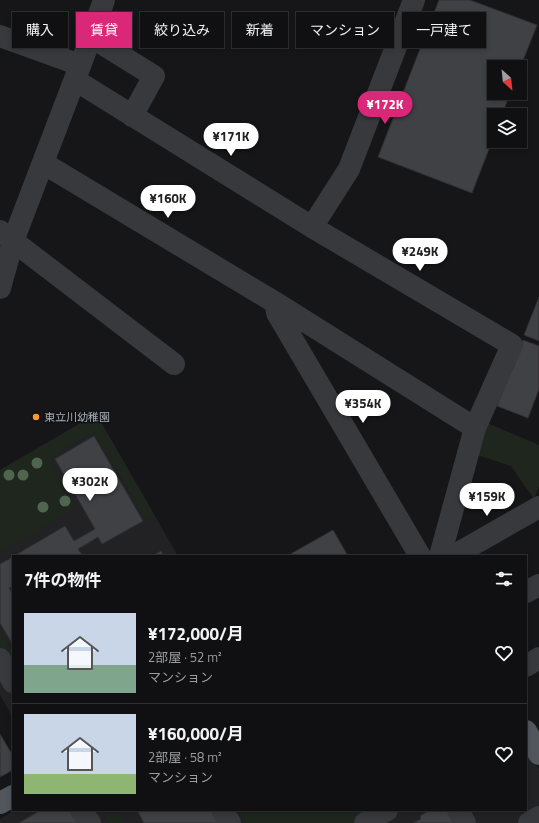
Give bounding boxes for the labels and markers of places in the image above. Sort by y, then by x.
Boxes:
pin: ¥172K [357,91,413,125]
pin: ¥171K [203,123,259,157]
pin: ¥160K [140,185,196,219]
pin: ¥249K [392,238,448,272]
pin: ¥354K [335,390,391,424]
place label: 東立川幼稚園 [44,409,110,425]
marker: 東立川幼稚園 [31,412,41,422]
pin: ¥302K [62,468,118,502]
pin: ¥159K [459,483,515,517]

